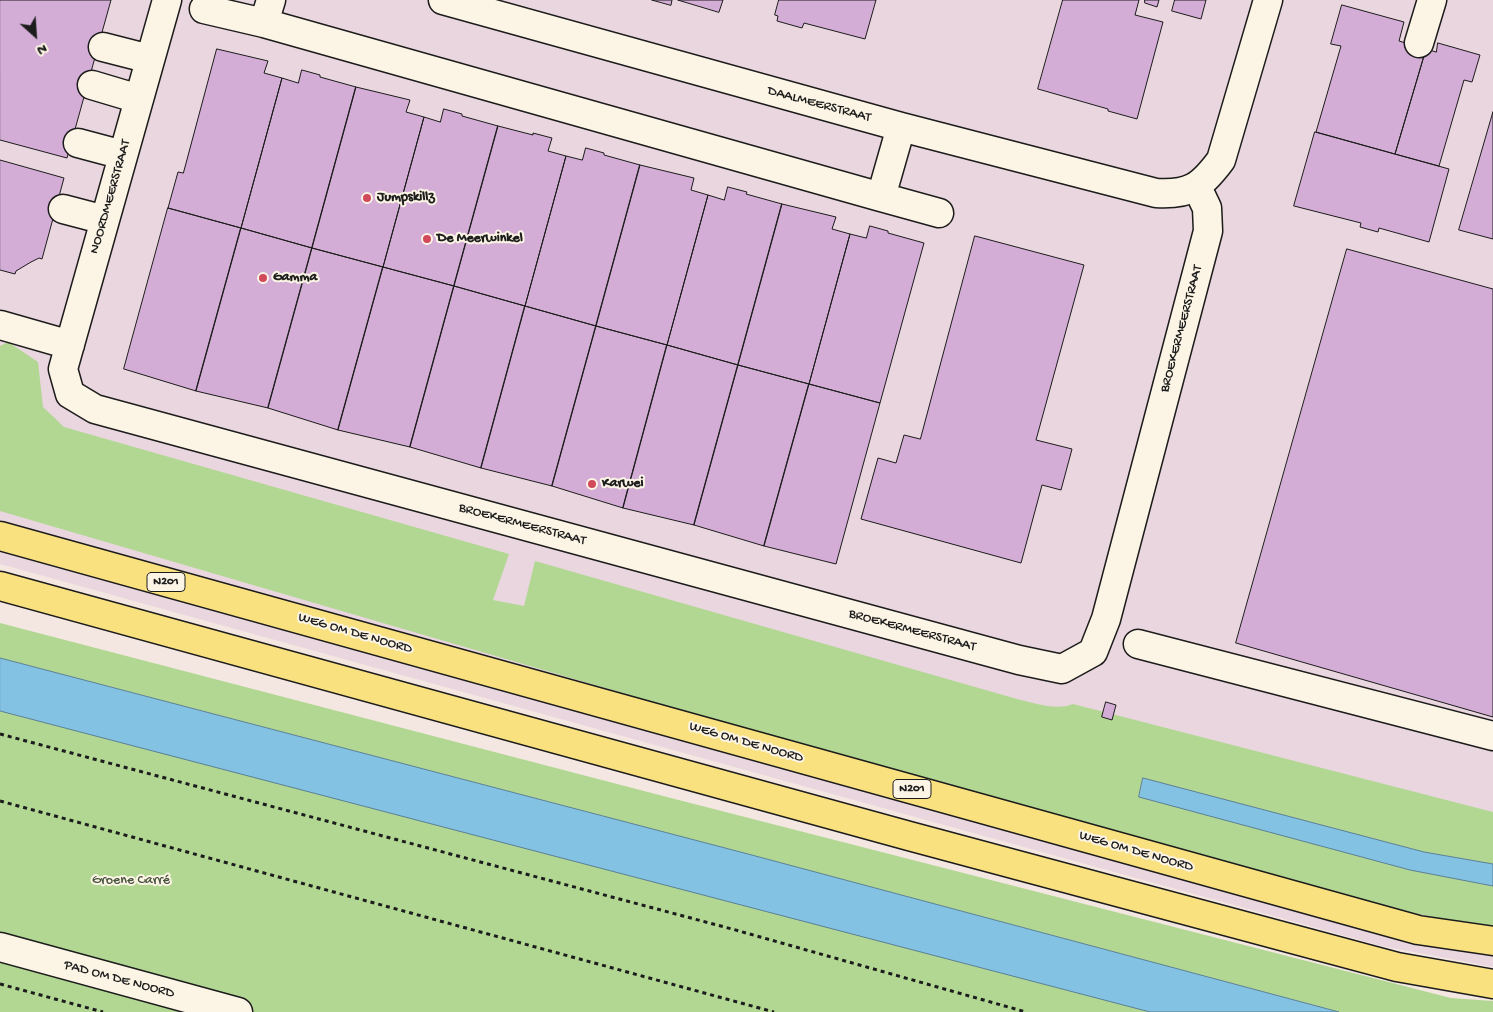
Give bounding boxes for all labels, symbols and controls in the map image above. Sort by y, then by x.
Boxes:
north arrow [10,10,60,60]
text: N [34,39,50,59]
street label: DAALMEERSTRAAT [765,83,873,127]
street label: NOORDMEERSTRAAT [87,138,135,256]
place label: Jumpskillz [377,190,435,206]
marker: Jumpskillz [361,192,373,204]
place label: De Meerwinkel [437,231,523,247]
marker: De Meerwinkel [421,233,433,245]
street label: BROEKERMEERSTRAAT [1157,264,1207,394]
place label: Gamma [273,270,317,286]
marker: Gamma [257,272,269,284]
place label: Karwei [602,476,644,492]
marker: Karwei [586,478,598,490]
street label: BROEKERMEERSTRAAT [457,500,587,550]
road number: N201 [147,572,185,592]
street label: BROEKERMEERSTRAAT [847,606,977,656]
street label: WEG OM DE NOORD [296,610,414,658]
street label: WEG OM DE NOORD [687,719,805,767]
road number: N201 [893,780,931,799]
street label: WEG OM DE NOORD [1077,828,1195,876]
park label: Groene Carré [92,873,170,889]
street label: PAD OM DE NOORD [62,957,176,1003]

